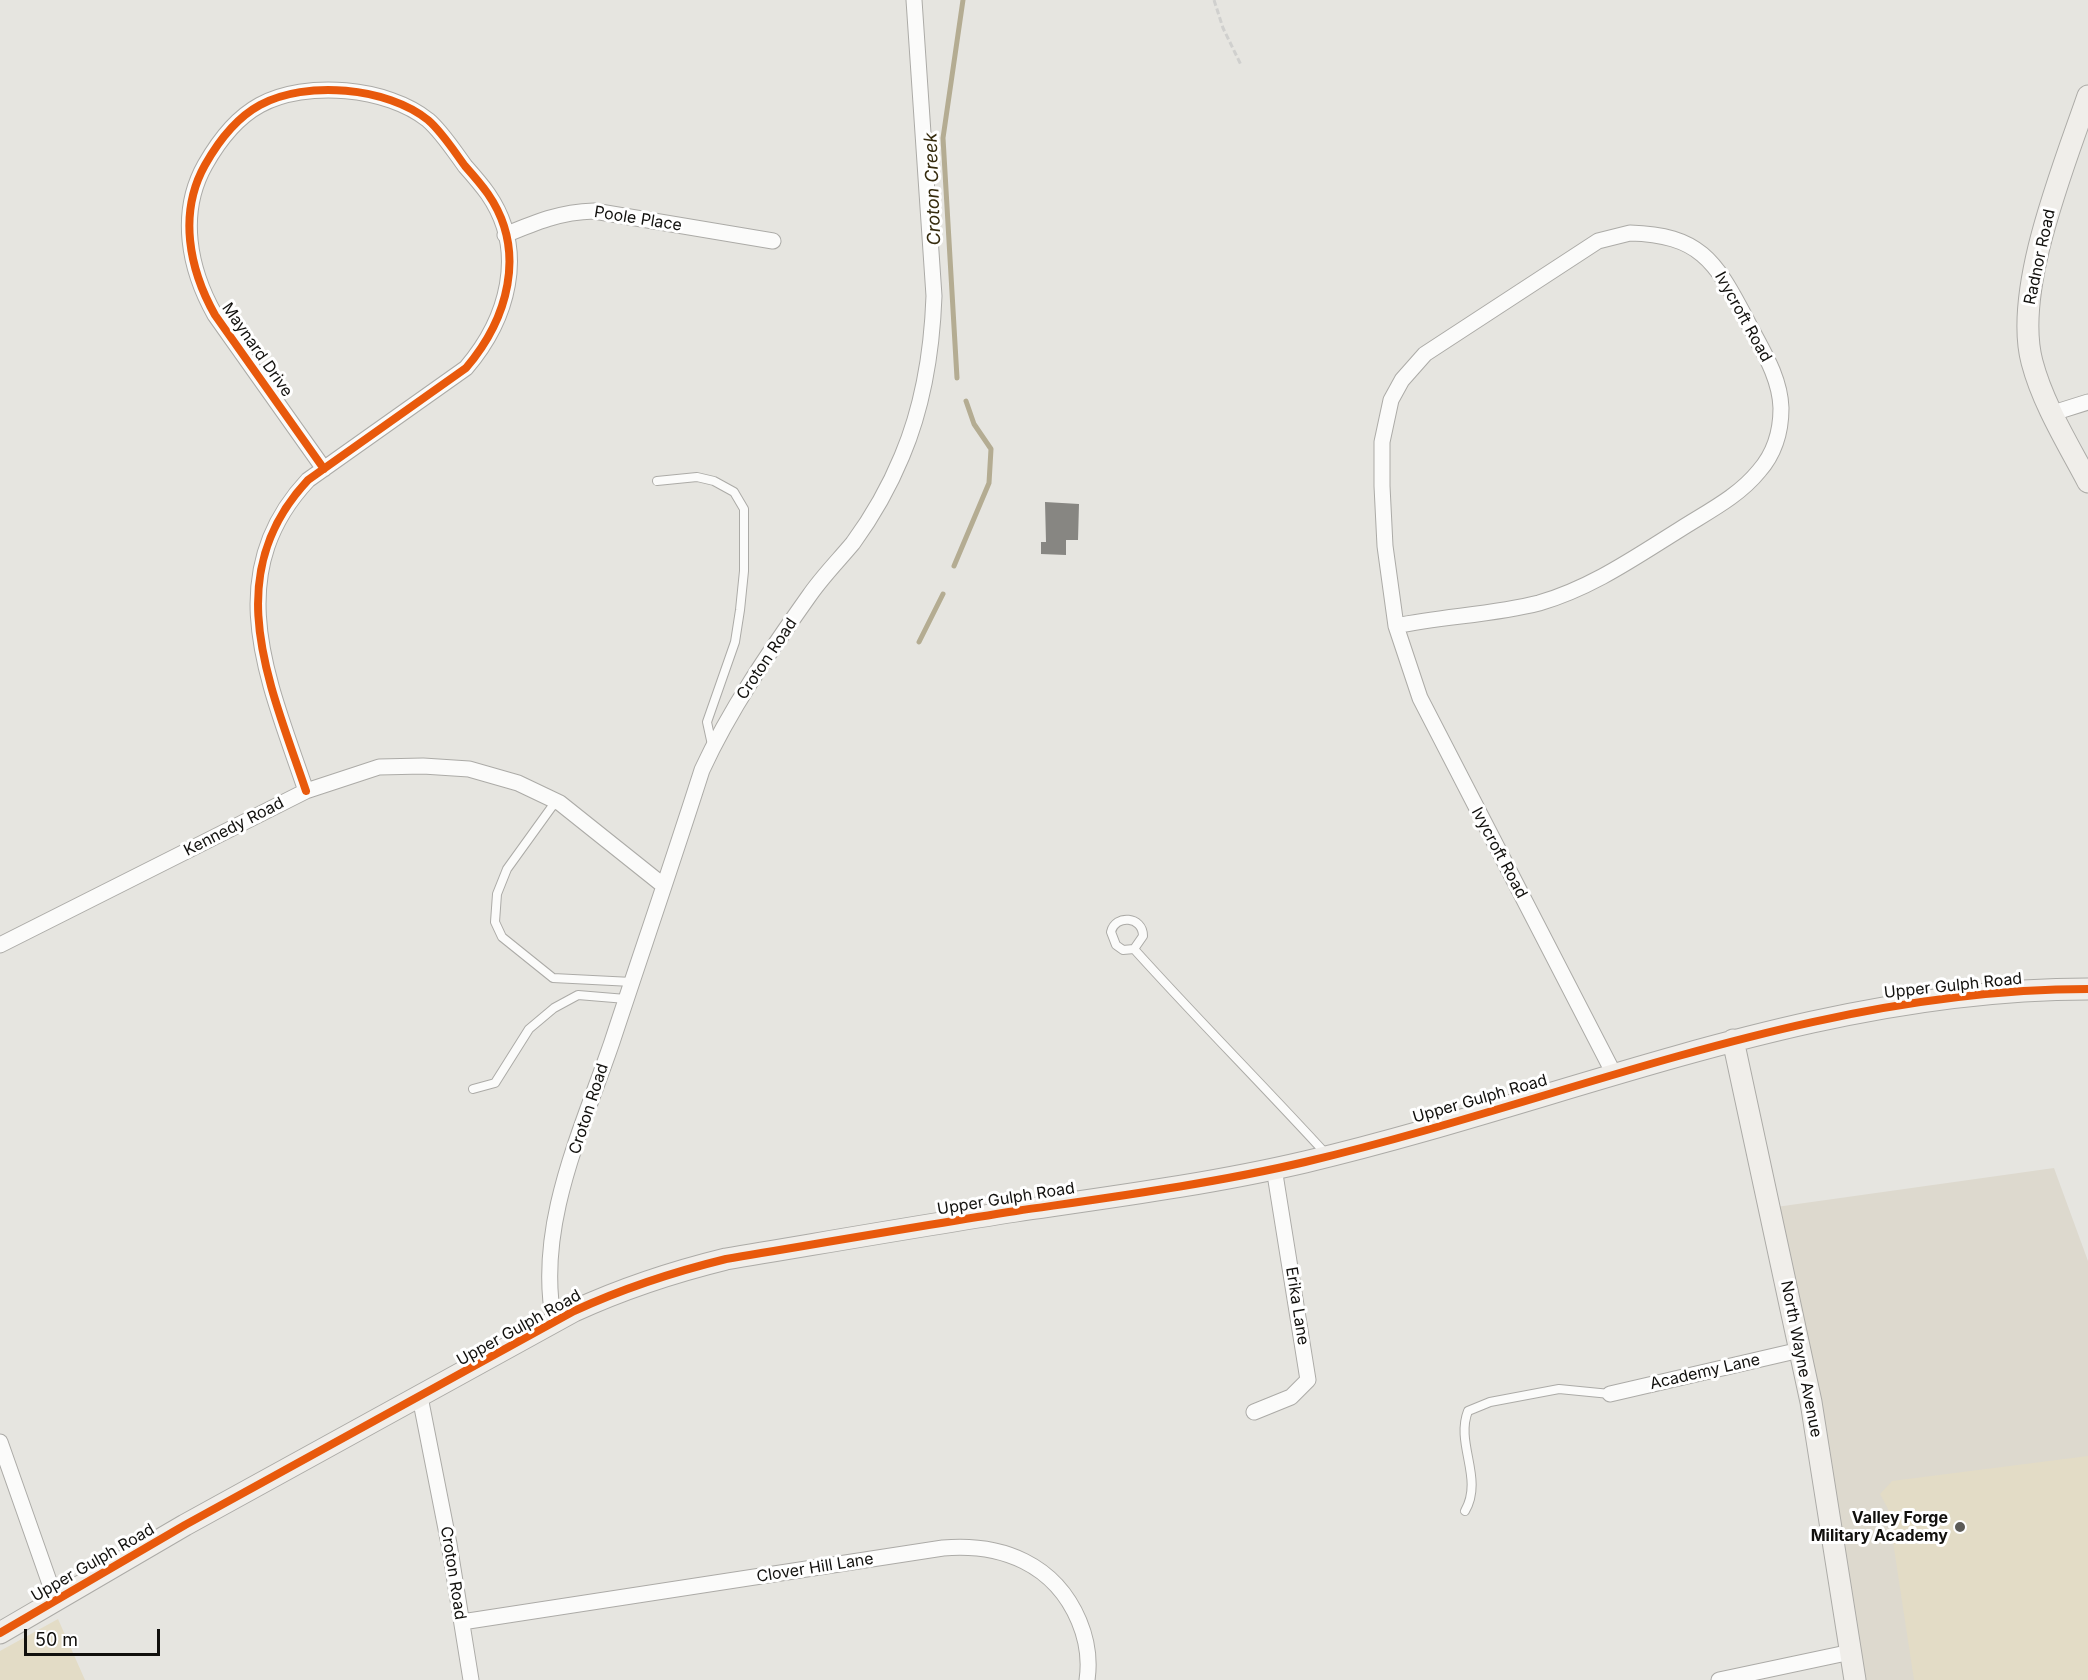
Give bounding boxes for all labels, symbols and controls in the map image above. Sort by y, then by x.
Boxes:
water label: Croton Creek [920,132,946,246]
street label: Poole Place [593,203,683,235]
street label: Radnor Road [2021,207,2059,307]
street label: Ivycroft Road [1710,269,1776,365]
street label: Maynard Drive [217,299,297,401]
street label: Croton Road [733,615,801,703]
street label: Kennedy Road [181,794,287,860]
street label: Ivycroft Road [1467,804,1531,902]
street label: Upper Gulph Road [1883,969,2023,1003]
street label: Croton Road [565,1061,613,1157]
street label: Upper Gulph Road [1411,1071,1549,1127]
street label: Upper Gulph Road [936,1179,1076,1219]
street label: Erika Lane [1281,1266,1313,1346]
street label: North Wayne Avenue [1776,1279,1826,1439]
street label: Upper Gulph Road [454,1286,584,1370]
street label: Academy Lane [1648,1350,1762,1394]
place label: Valley Forge Military Academy [1811,1508,1948,1546]
street label: Upper Gulph Road [28,1520,158,1606]
marker: Valley Forge Military Academy [1953,1520,1967,1534]
street label: Croton Road [436,1525,470,1621]
street label: Clover Hill Lane [755,1549,875,1587]
scale bar [27,1617,164,1655]
text: 50 m [35,1629,78,1650]

